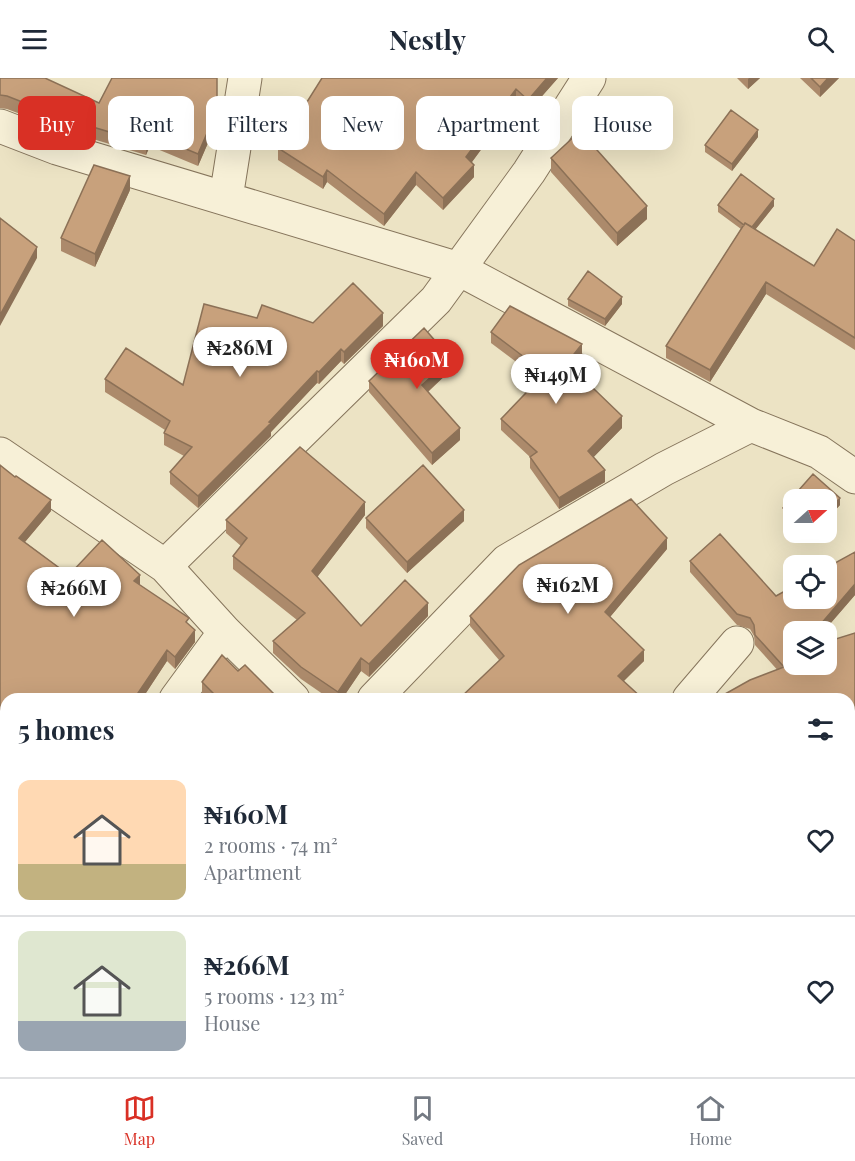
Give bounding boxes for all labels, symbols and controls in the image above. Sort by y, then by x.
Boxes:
text: Nestly [389,21,466,57]
icon: menu [18,23,51,56]
icon: search [804,23,837,56]
chip: Buy [18,96,96,150]
chip: Rent [108,96,194,150]
chip: Filters [206,96,309,150]
chip: New [321,96,404,150]
chip: Apartment [416,96,560,150]
chip: House [572,96,673,150]
pin: ₦286M [198,327,282,378]
text: ₦286M [207,333,273,360]
pin: ₦160M [375,339,459,390]
text: ₦160M [385,345,449,372]
pin: ₦149M [514,354,598,405]
text: ₦149M [525,360,587,387]
north arrow [783,489,837,543]
map controls [783,489,837,675]
button: locate [783,555,837,609]
pin: ₦162M [526,564,610,615]
pin: ₦266M [32,567,116,618]
text: ₦162M [537,570,599,597]
text: ₦266M [41,573,107,600]
button: layers [783,621,837,675]
text: 5 homes [18,712,114,747]
icon: filters [804,713,837,746]
text: ₦160M [204,796,288,831]
icon: home [66,804,138,876]
icon: heart [804,824,837,857]
text: 2 rooms · 74 m² [204,831,338,858]
text: Apartment [204,858,301,885]
text: ₦266M [204,947,290,982]
icon: home [66,955,138,1027]
icon: heart [804,975,837,1008]
text: 5 rooms · 123 m² [204,982,345,1009]
text: House [204,1009,260,1036]
tab: Map [123,1092,156,1149]
tab: Saved [402,1092,443,1149]
tab: Home [689,1092,732,1149]

